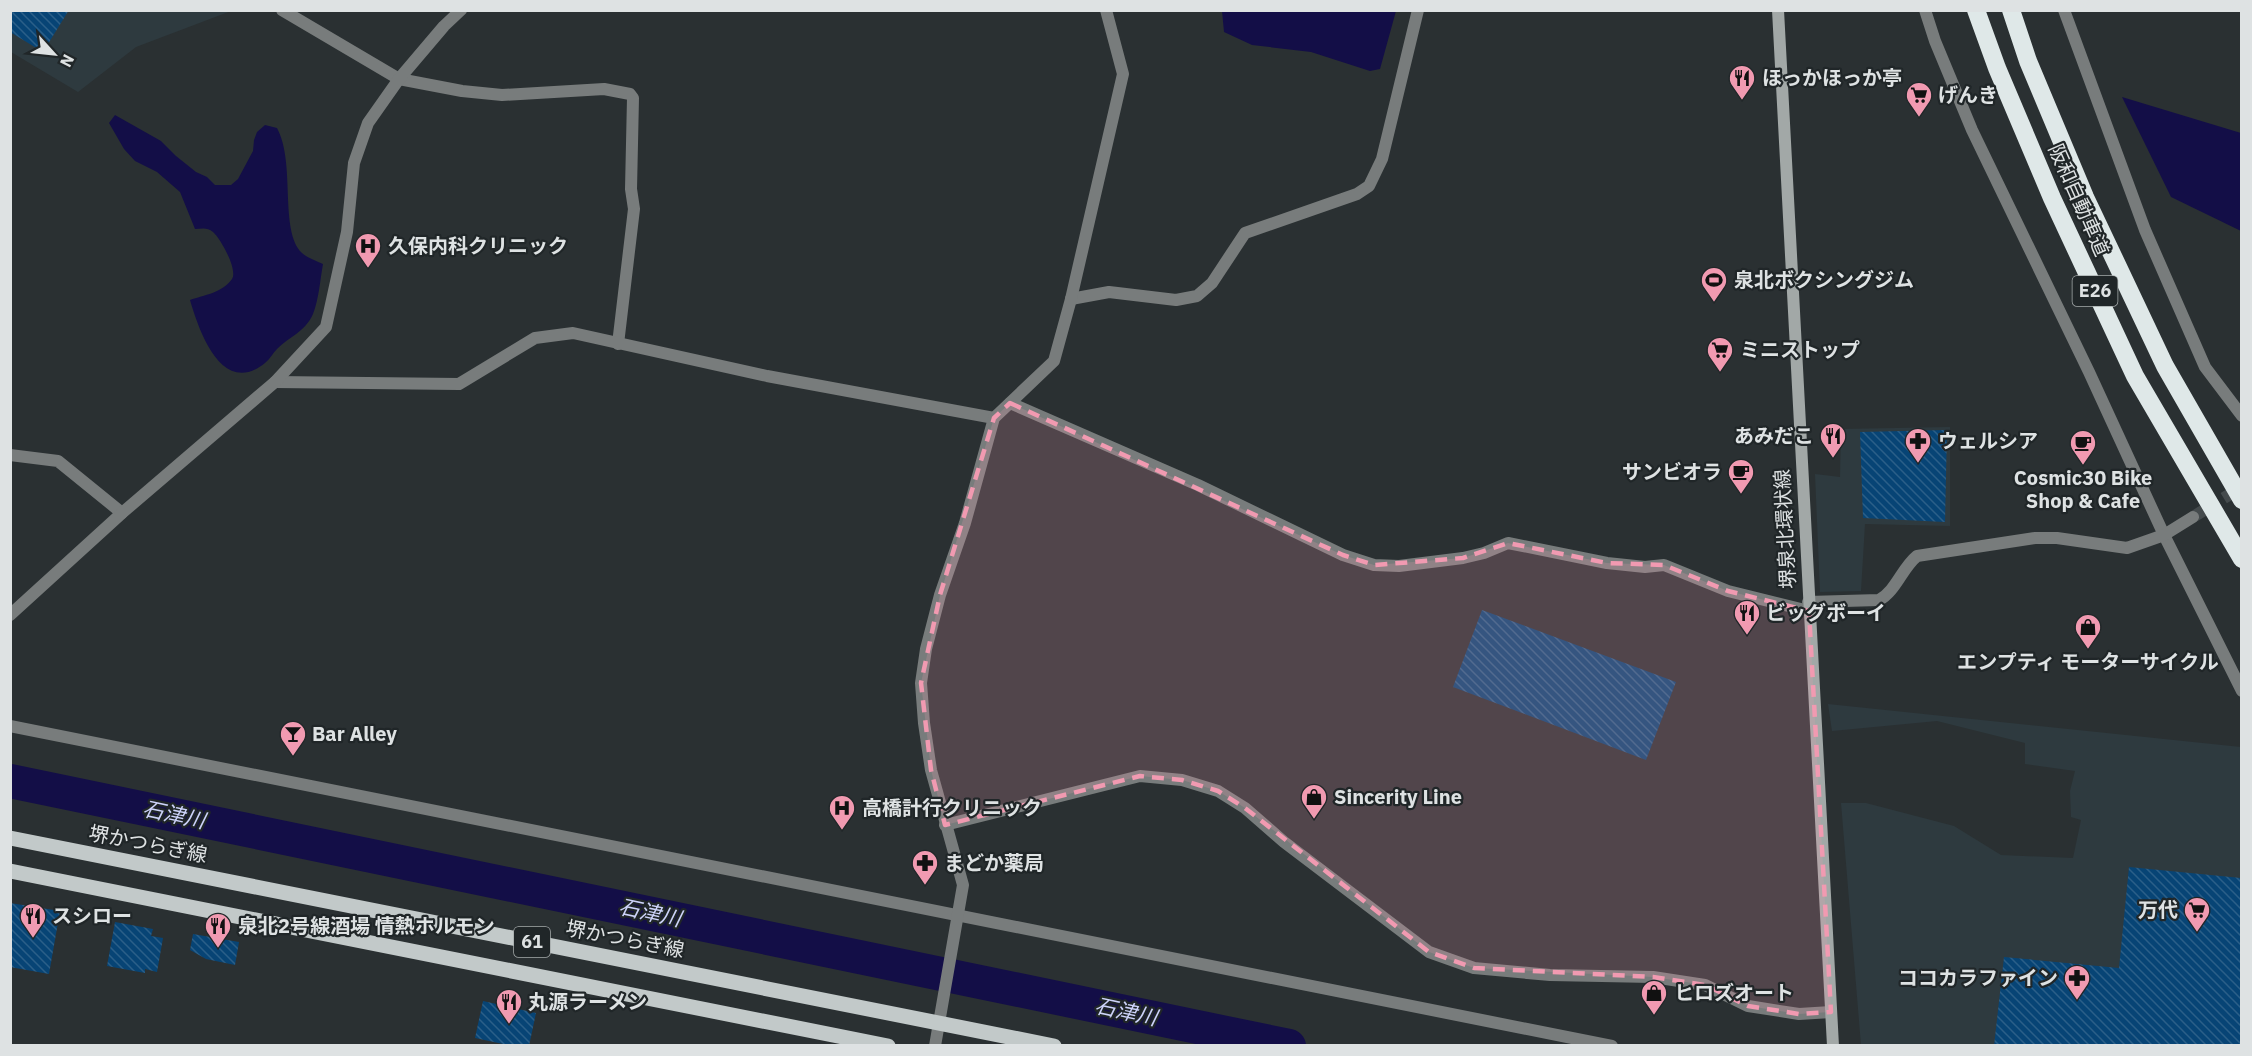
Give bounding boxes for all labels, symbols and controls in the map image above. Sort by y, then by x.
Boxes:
north arrow [24,24,84,84]
text: N [56,51,79,71]
restaurant icon: ほっかほっか亭 [1727,63,1757,101]
place label: ほっかほっか亭 [1762,64,1902,91]
supermarket icon: げんき [1904,80,1934,118]
place label: げんき [1938,81,1998,108]
street label: 阪和自動車道 [2043,139,2116,260]
hospital icon: 久保内科クリニック [353,231,383,269]
place label: 久保内科クリニック [388,232,568,259]
sports icon: 泉北ボクシングジム [1699,265,1729,303]
place label: 泉北ボクシングジム [1734,266,1914,293]
road number: E26 [2072,276,2118,306]
supermarket icon: ミニストップ [1705,335,1735,373]
place label: ミニストップ [1740,336,1860,363]
restaurant icon: あみだこ [1818,421,1848,459]
place label: あみだこ [1734,422,1814,449]
pharmacy icon: ウェルシア [1903,426,1933,464]
place label: ウェルシア [1938,427,2038,454]
cafe icon: Cosmic30 Bike Shop & Cafe [2068,428,2098,466]
cafe icon: サンビオラ [1726,457,1756,495]
place label: サンビオラ [1622,458,1722,485]
place label: Cosmic30 Bike Shop & Cafe [2014,464,2152,514]
street label: 堺泉北環状線 [1768,468,1801,590]
restaurant icon: ビッグボーイ [1732,598,1762,636]
place label: ビッグボーイ [1766,599,1886,626]
shop icon: エンプティ モーターサイクル [2073,612,2103,650]
place label: エンプティ モーターサイクル [1957,648,2219,675]
bar icon: Bar Alley [278,719,308,757]
place label: Bar Alley [312,720,397,747]
shop icon: Sincerity Line [1299,782,1329,820]
place label: Sincerity Line [1334,783,1462,810]
hospital icon: 高橋計行クリニック [827,793,857,831]
water label: 石津川 [140,794,210,835]
place label: 高橋計行クリニック [862,794,1042,821]
street label: 堺かつらぎ線 [87,819,210,868]
pharmacy icon: まどか薬局 [910,848,940,886]
place label: まどか薬局 [944,849,1044,876]
water label: 石津川 [616,892,686,933]
supermarket icon: 万代 [2182,895,2212,933]
place label: 万代 [2138,896,2178,923]
restaurant icon: スシロー [18,901,48,939]
place label: スシロー [52,902,132,929]
restaurant icon: 泉北2号線酒場 情熱ホルモン [203,911,233,949]
place label: 泉北2号線酒場 情熱ホルモン [238,912,495,939]
street label: 堺かつらぎ線 [564,914,687,963]
road number: 61 [514,927,550,957]
pharmacy icon: ココカラファイン [2062,963,2092,1001]
place label: ココカラファイン [1898,964,2058,991]
shop icon: ヒロズオート [1639,978,1669,1016]
place label: ヒロズオート [1674,979,1794,1006]
restaurant icon: 丸源ラーメン [494,987,524,1025]
place label: 丸源ラーメン [528,988,647,1015]
water label: 石津川 [1092,991,1162,1032]

